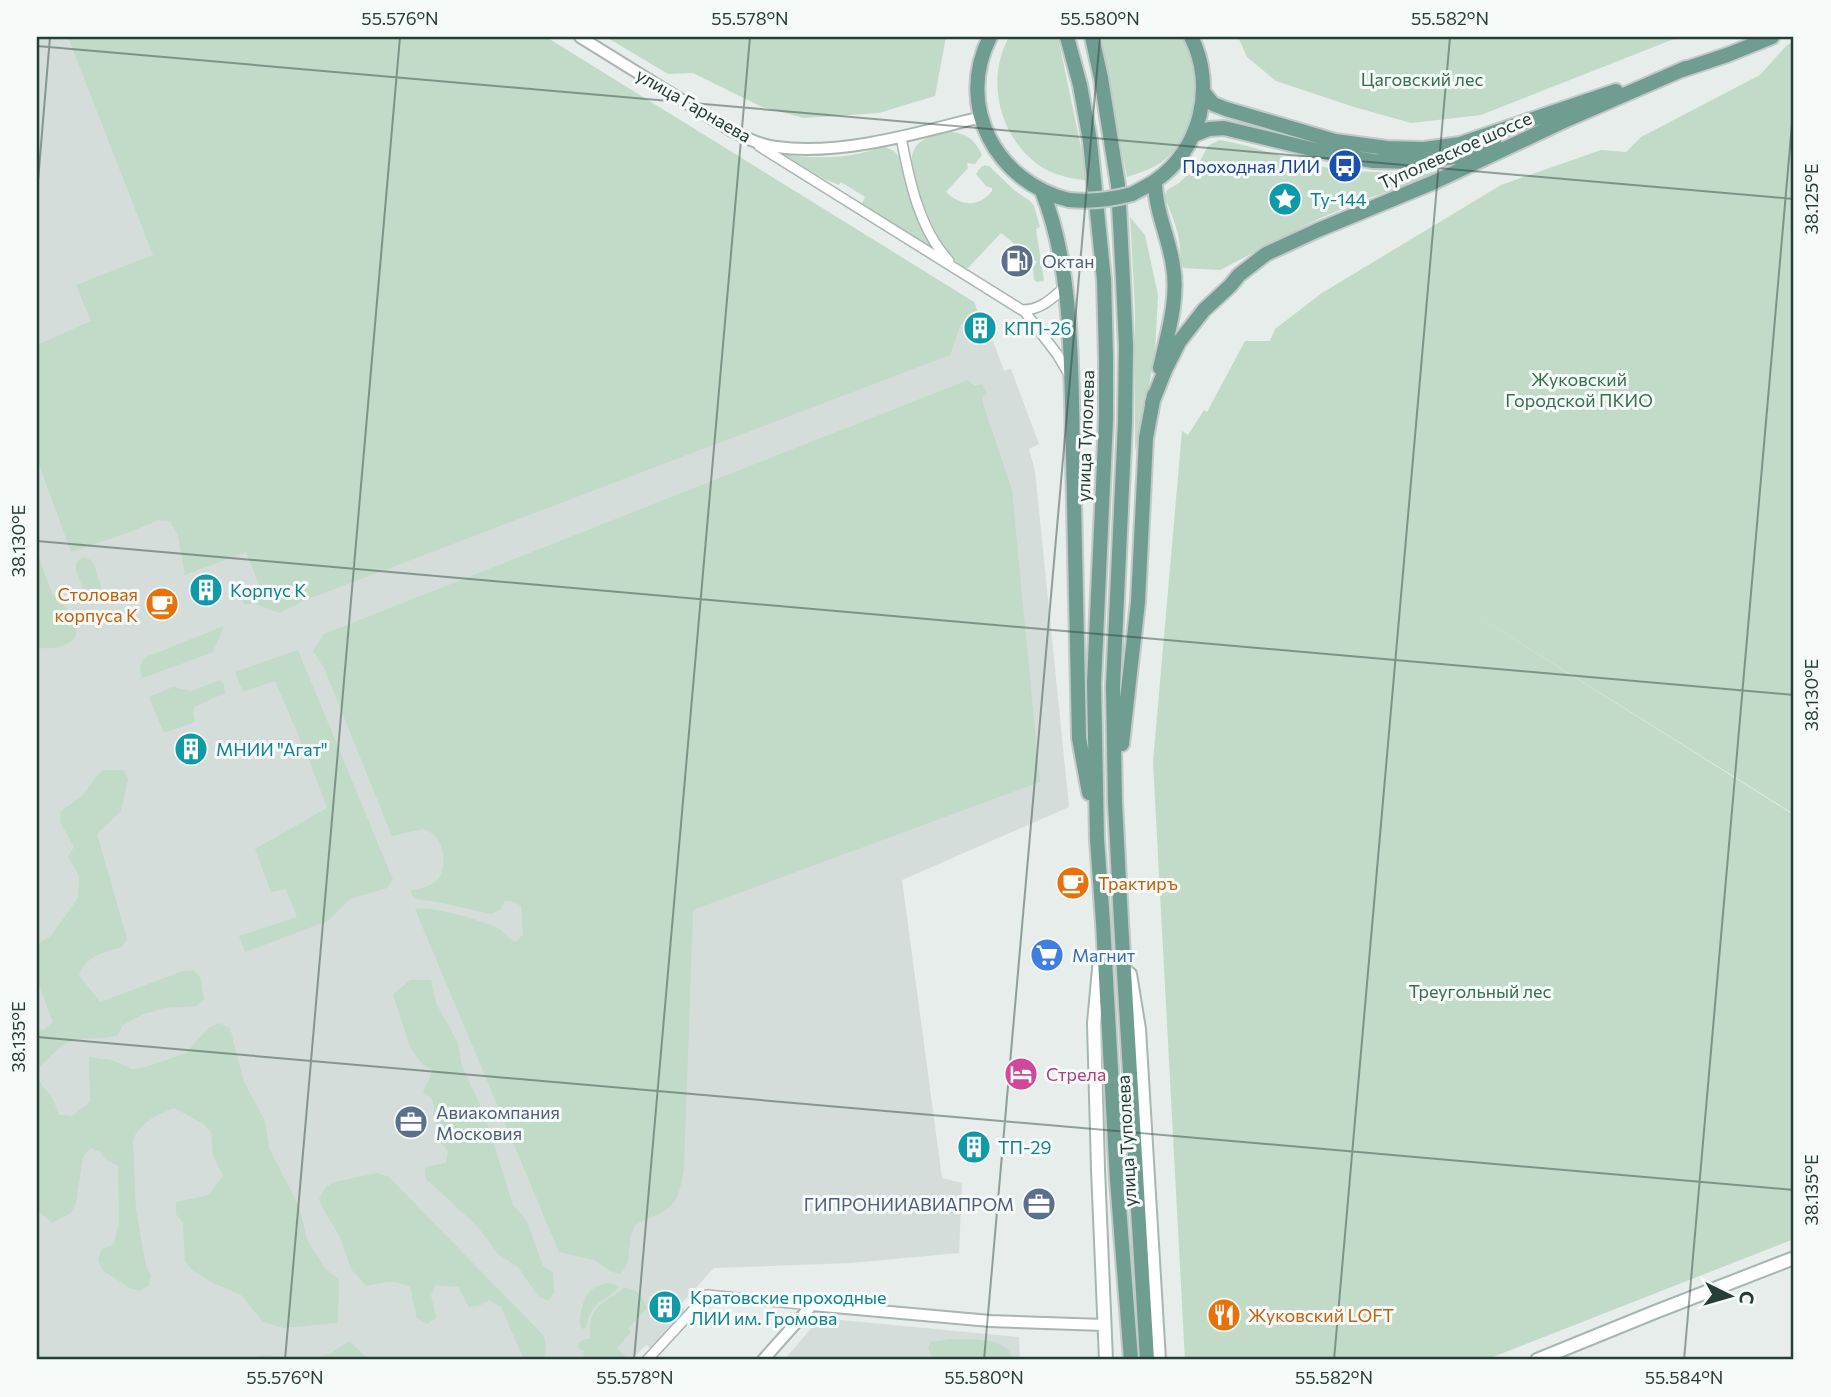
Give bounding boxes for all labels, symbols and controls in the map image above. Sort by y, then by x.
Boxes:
text: 55.576°N [361,7,439,29]
text: 55.578°N [711,7,789,29]
text: 55.580°N [1060,7,1140,29]
text: 55.582°N [1411,7,1489,29]
street label: улица Гарнаева [633,63,755,147]
park label: Цаговский лес [1361,68,1483,90]
street label: Туполевское шоссе [1375,106,1535,194]
bus stop icon: Проходная ЛИИ [1326,147,1364,185]
place label: Проходная ЛИИ [1182,155,1320,177]
text: 38.125°E [1800,164,1822,234]
place icon: Ty-144 [1266,180,1304,218]
place label: Ty-144 [1310,188,1367,210]
fuel station icon: Октан [998,242,1036,280]
place label: Октан [1042,250,1094,272]
building icon: КПП-26 [961,309,999,347]
place label: КПП-26 [1004,317,1071,339]
park label: Жуковский Городской ПКИО [1505,368,1653,411]
street label: улица Туполева [1072,370,1098,502]
text: 38.130°E [7,505,29,577]
building icon: Корпус К [187,571,225,609]
place label: Корпус К [230,579,306,601]
place label: Столовая корпуса К [54,583,138,626]
cafe icon: Столовая корпуса К [143,585,181,623]
text: 38.130°E [1800,659,1822,731]
building icon: МНИИ "Агат" [172,730,210,768]
place label: МНИИ "Агат" [216,738,328,760]
cafe icon: Трактиръ [1054,864,1092,902]
place label: Трактиръ [1098,872,1178,894]
supermarket icon: Магнит [1028,936,1066,974]
place label: Магнит [1072,944,1136,966]
park label: Треугольный лес [1408,980,1552,1002]
text: 38.135°E [7,1001,29,1073]
hotel icon: Стрела [1002,1055,1040,1093]
place label: Стрела [1046,1063,1106,1085]
street label: улица Туполева [1112,1074,1140,1208]
place label: Авиакомпания Московия [436,1101,560,1144]
office icon: Авиакомпания Московия [392,1103,430,1141]
building icon: ТП-29 [955,1128,993,1166]
place label: ТП-29 [998,1136,1051,1158]
text: 38.135°E [1800,1154,1822,1226]
office icon: ГИПРОНИИАВИАПРОМ [1020,1185,1058,1223]
place label: ГИПРОНИИАВИАПРОМ [804,1193,1014,1215]
north arrow [1694,1260,1764,1330]
place label: Кратовские проходные ЛИИ им. Громова [690,1286,887,1329]
building icon: Кратовские проходные ЛИИ им. Громова [646,1288,684,1326]
text: С [1735,1290,1759,1305]
restaurant icon: Жуковский LOFT [1205,1296,1243,1334]
place label: Жуковский LOFT [1248,1304,1394,1326]
text: 55.576°N [246,1366,324,1388]
text: 55.578°N [596,1366,674,1388]
text: 55.580°N [944,1366,1024,1388]
text: 55.582°N [1295,1366,1373,1388]
text: 55.584°N [1645,1366,1723,1388]

